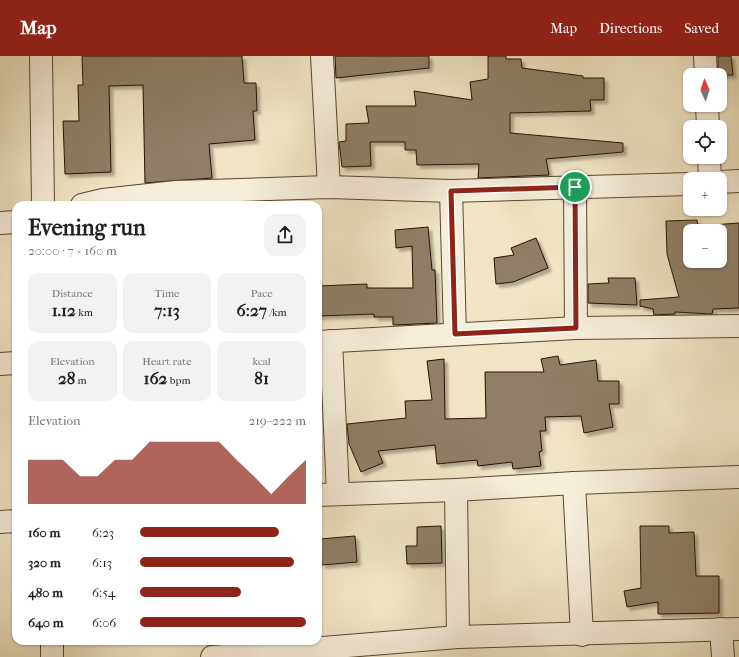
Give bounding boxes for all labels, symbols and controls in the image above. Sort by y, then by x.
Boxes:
text: Map [20,17,56,39]
text: Map [550,20,577,37]
text: Directions [599,20,662,37]
text: Saved [684,20,719,37]
north arrow [683,68,727,112]
map controls [683,68,727,268]
button: locate [683,120,727,164]
pin [558,170,592,204]
button: + [683,172,727,216]
icon: arrive [564,176,586,198]
button: share [264,214,306,256]
text: Evening run [28,215,146,241]
button: − [683,224,727,268]
text: 20:00 · 7 × 160 m [28,243,117,258]
text: Distance [52,287,93,300]
text: Time [154,287,179,300]
text: Pace [251,287,273,300]
text: 1.12 [52,300,76,320]
text: 7:13 [154,300,180,320]
text: 6:27 [237,300,267,320]
text: km [76,306,93,319]
text: /km [267,306,287,319]
text: Elevation [50,355,95,368]
text: Heart rate [142,355,192,368]
text: kcal [252,355,271,368]
text: 28 [58,368,75,388]
text: 162 [143,368,167,388]
text: 81 [254,368,269,388]
text: m [75,374,87,387]
text: bpm [167,374,191,387]
text: Elevation [28,413,81,428]
text: 219–222 m [249,413,306,428]
text: 160 m [28,525,60,540]
text: 6:23 [92,525,114,540]
text: 320 m [28,555,61,570]
text: 6:13 [92,555,112,570]
text: 480 m [28,585,63,600]
text: 6:54 [92,585,115,600]
text: 640 m [28,615,63,630]
text: 6:06 [92,615,116,630]

